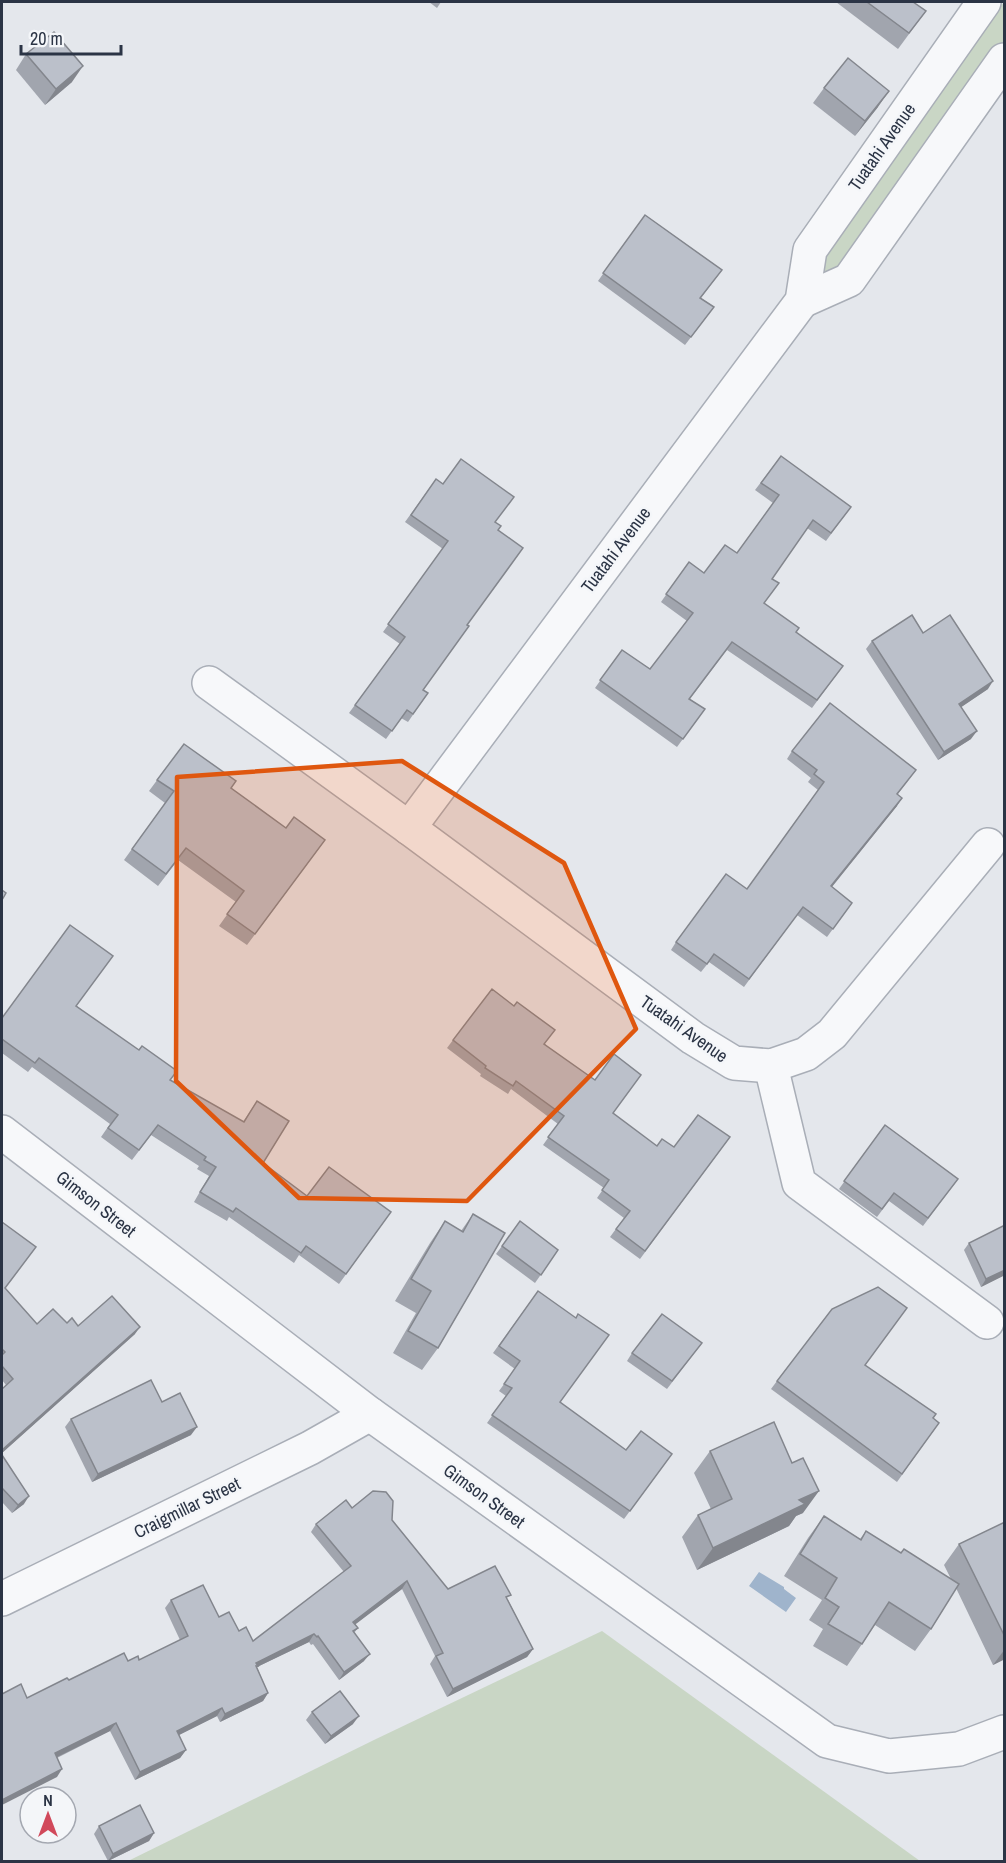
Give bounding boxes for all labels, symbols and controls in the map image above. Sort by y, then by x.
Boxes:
scale bar [21,18,122,56]
text: 20 m [30,26,63,51]
street label: Tuatahi Avenue [842,98,921,196]
street label: Tuatahi Avenue [575,501,656,598]
street label: Tuatahi Avenue [635,989,733,1068]
street label: Gimson Street [51,1164,142,1243]
street label: Gimson Street [438,1458,530,1534]
street label: Craigmillar Street [129,1471,244,1544]
north arrow [18,1785,78,1845]
text: N [43,1789,53,1811]

